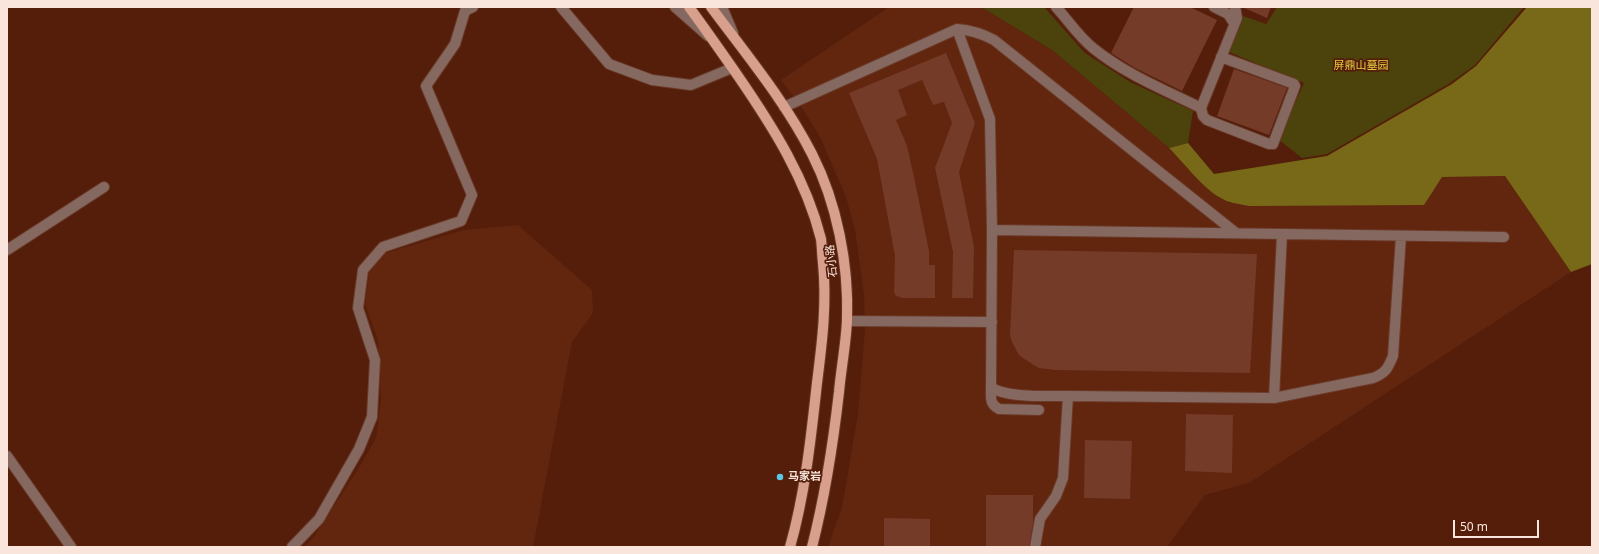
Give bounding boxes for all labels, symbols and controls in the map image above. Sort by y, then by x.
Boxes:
park label: 屏鼎山墓园 [1334,59,1388,73]
street label: 石小路 [824,244,840,278]
place label: 马家岩 [788,470,821,484]
marker: 马家岩 [775,472,785,482]
scale bar [1455,512,1541,538]
text: 50 m [1460,518,1488,535]

